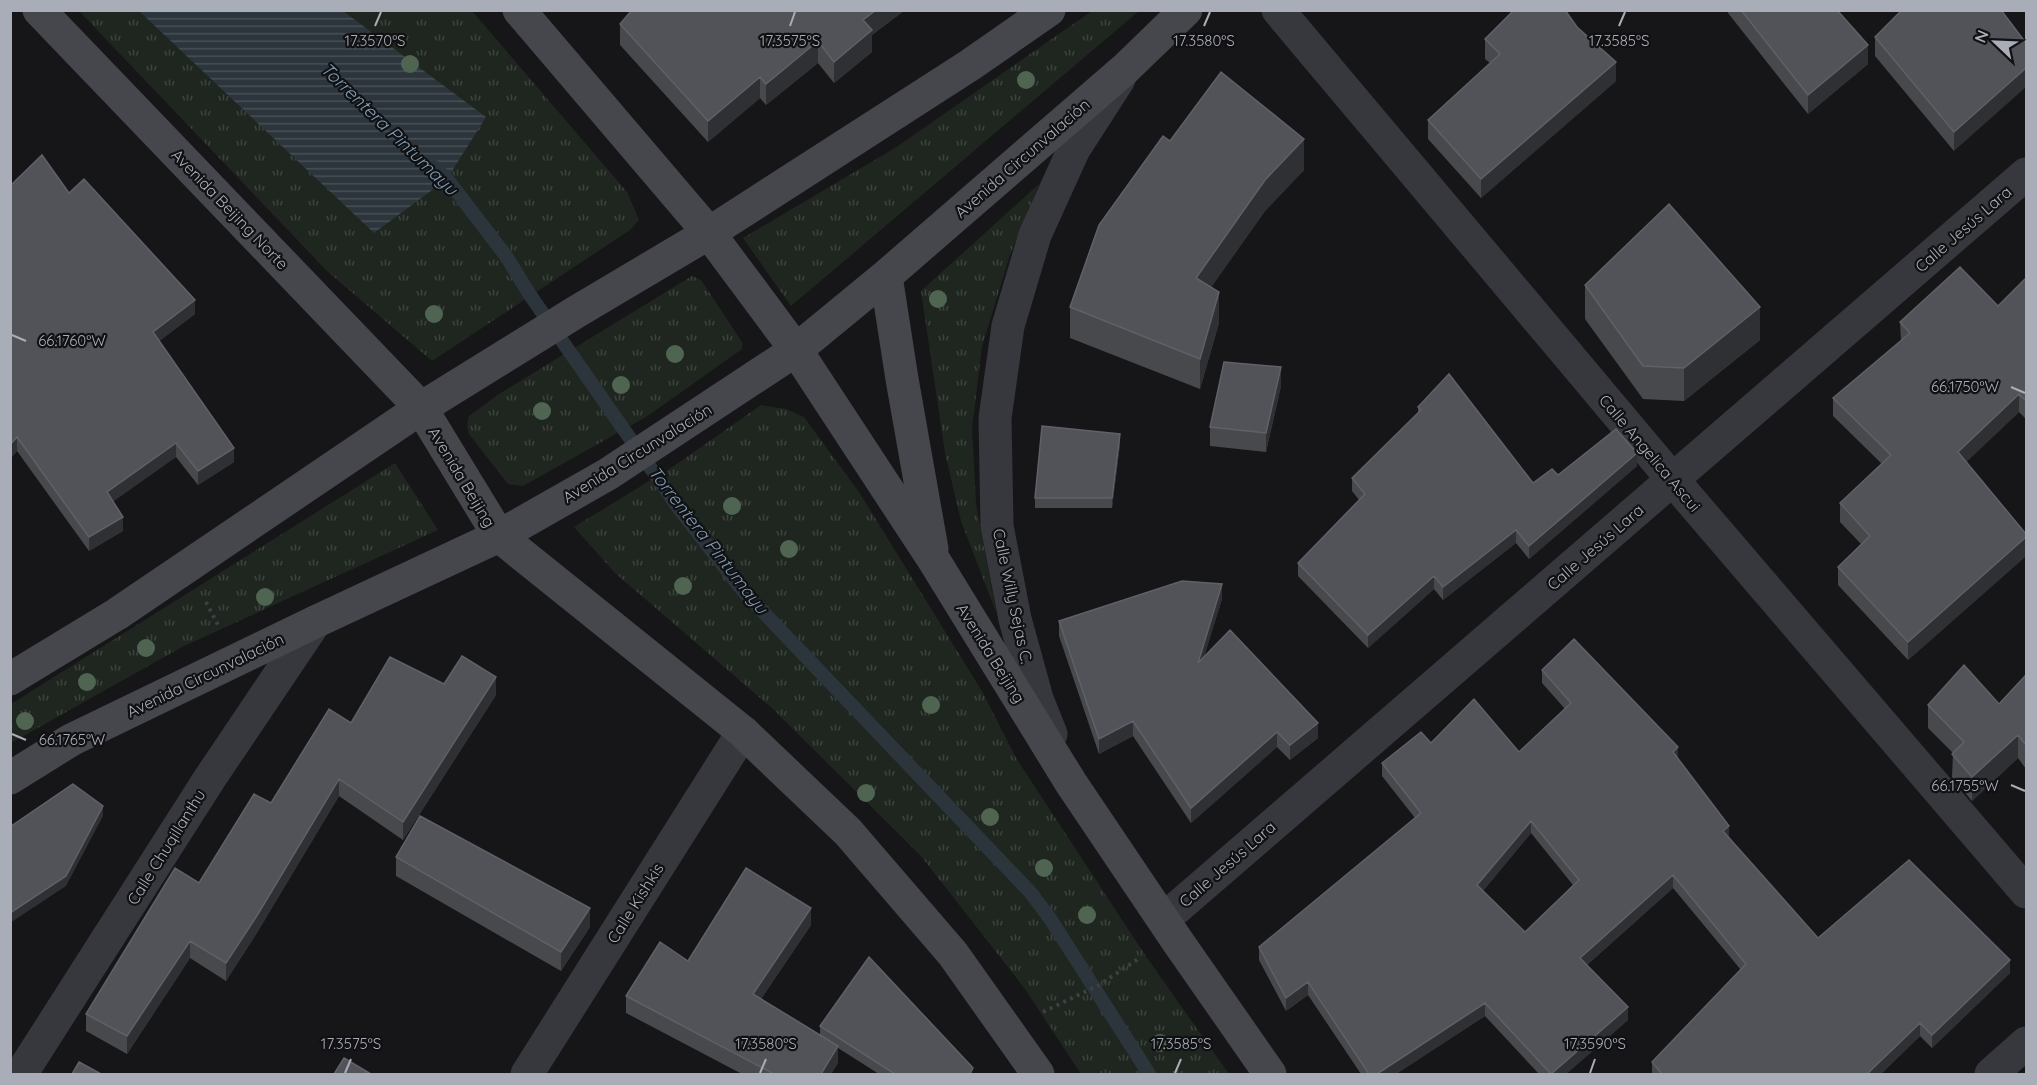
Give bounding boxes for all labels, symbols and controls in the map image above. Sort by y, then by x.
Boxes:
north arrow [1965,12,2025,72]
text: N [1970,27,1993,45]
text: 17.3570°S [344,31,406,50]
text: 17.3575°S [760,31,820,50]
text: 17.3580°S [1173,31,1235,50]
text: 17.3585°S [1589,31,1649,50]
water label: Torrentera Pintumayu [316,57,464,201]
street label: Avenida Circunvalación [950,94,1094,222]
street label: Avenida Beijing Norte [167,145,293,273]
street label: Calle Jesús Lara [1911,182,2015,276]
text: 66.1760°W [38,331,106,350]
text: 66.1750°W [1931,377,2000,396]
street label: Calle Angelica Ascui [1595,390,1705,516]
street label: Avenida Circunvalación [559,399,715,507]
street label: Avenida Beijing [424,423,500,531]
water label: Torrentera Pintumayu [643,461,774,620]
street label: Calle Jesús Lara [1543,500,1647,594]
street label: Calle Willy Sejas C. [989,527,1037,665]
street label: Avenida Beijing [952,600,1030,706]
street label: Avenida Circunvalación [123,628,287,722]
text: 66.1765°W [39,730,106,749]
text: 66.1755°W [1931,776,1999,795]
street label: Calle Chuqillanthu [122,786,210,908]
street label: Calle Jesús Lara [1175,817,1279,911]
street label: Calle Kishkis [602,859,668,947]
text: 17.3575°S [321,1034,381,1053]
text: 17.3580°S [735,1034,797,1053]
text: 17.3585°S [1151,1034,1211,1053]
text: 17.3590°S [1564,1034,1626,1053]

